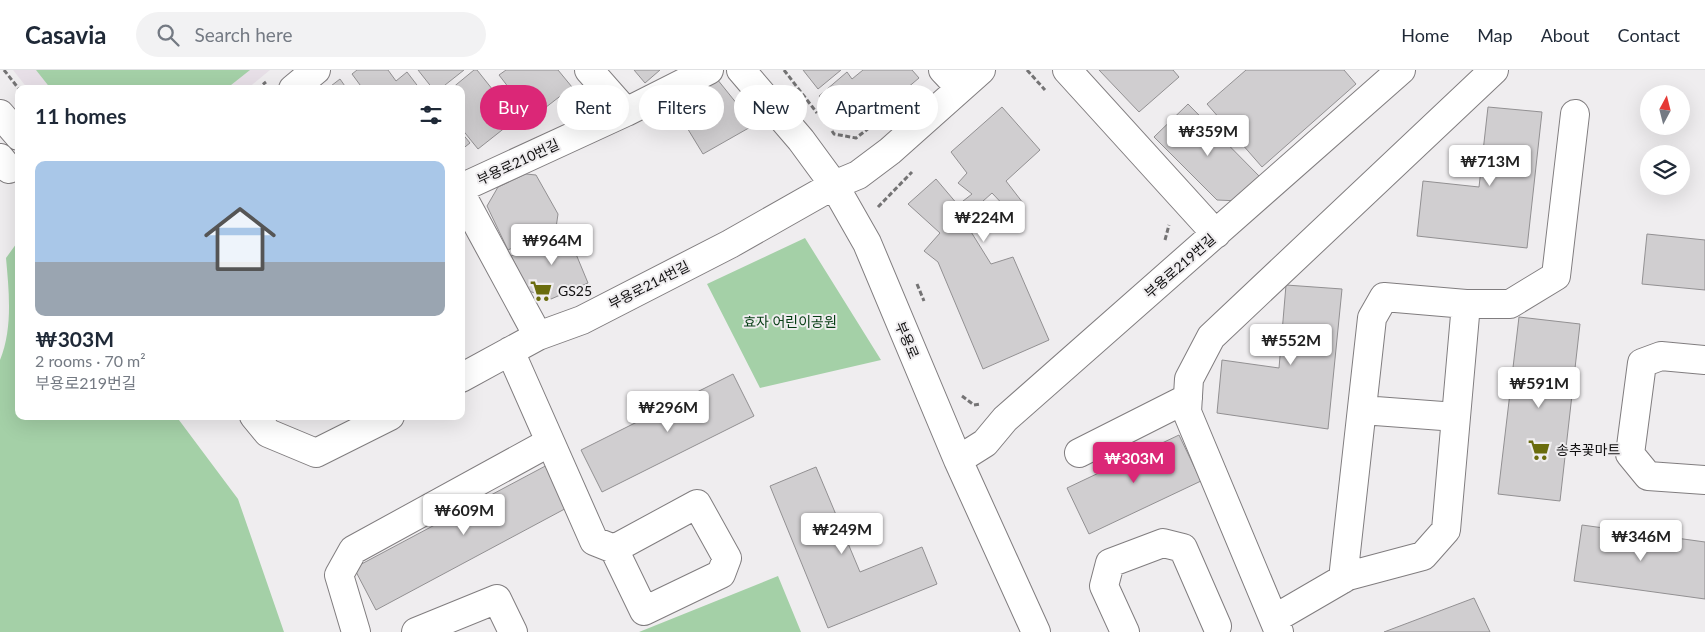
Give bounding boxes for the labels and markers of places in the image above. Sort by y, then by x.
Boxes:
pin: ₩359M [1173,114,1243,157]
pin: ₩713M [1455,144,1525,187]
pin: ₩224M [949,200,1019,243]
pin: ₩964M [517,224,587,266]
supermarket icon: GS25 [528,278,554,304]
place label: GS25 [558,282,592,299]
pin: ₩552M [1256,324,1326,366]
pin: ₩591M [1504,366,1574,409]
pin: ₩296M [633,390,703,433]
supermarket icon: 송추꽃마트 [1526,437,1552,463]
place label: 송추꽃마트 [1556,441,1621,458]
pin: ₩303M [1099,442,1169,484]
pin: ₩609M [429,494,499,536]
pin: ₩249M [807,512,877,555]
pin: ₩346M [1606,520,1676,562]

